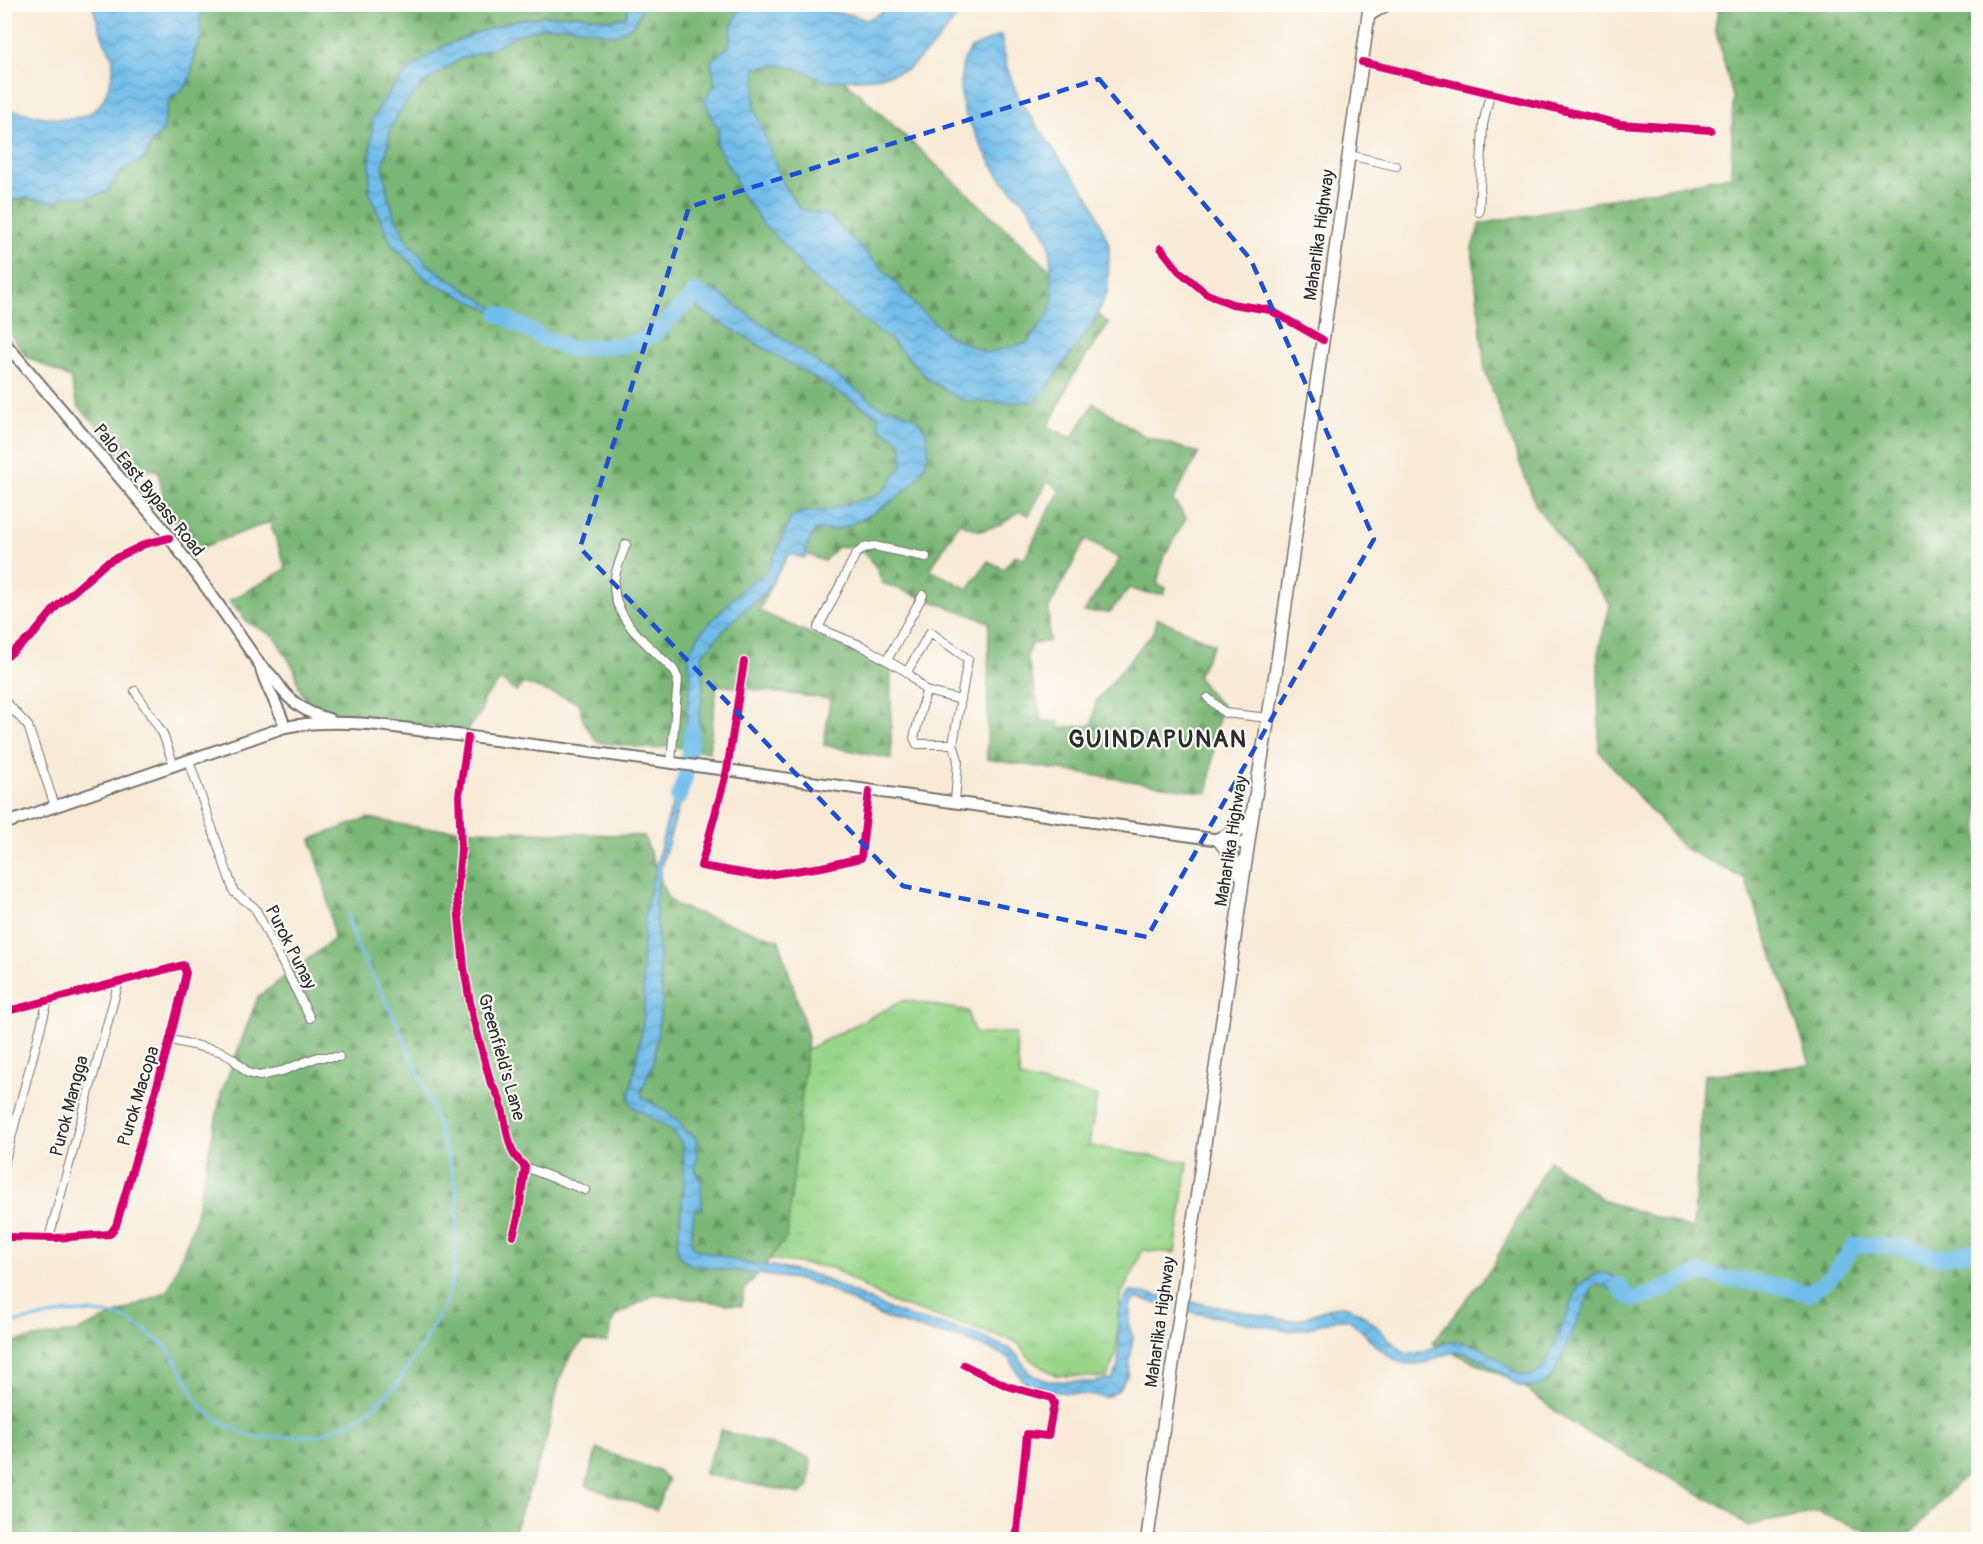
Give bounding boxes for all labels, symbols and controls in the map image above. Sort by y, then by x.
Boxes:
street label: Maharlika Highway [1299,168,1340,302]
street label: Palo East Bypass Road [88,419,209,561]
district label: GUINDAPUNAN [1068,725,1248,754]
street label: Maharlika Highway [1210,774,1253,908]
street label: Purok Punay [260,901,322,993]
street label: Greenfield's Lane [472,991,531,1123]
street label: Purok Macopa [112,1043,165,1149]
street label: Purok Mangga [45,1053,94,1159]
street label: Maharlika Highway [1140,1255,1181,1389]

